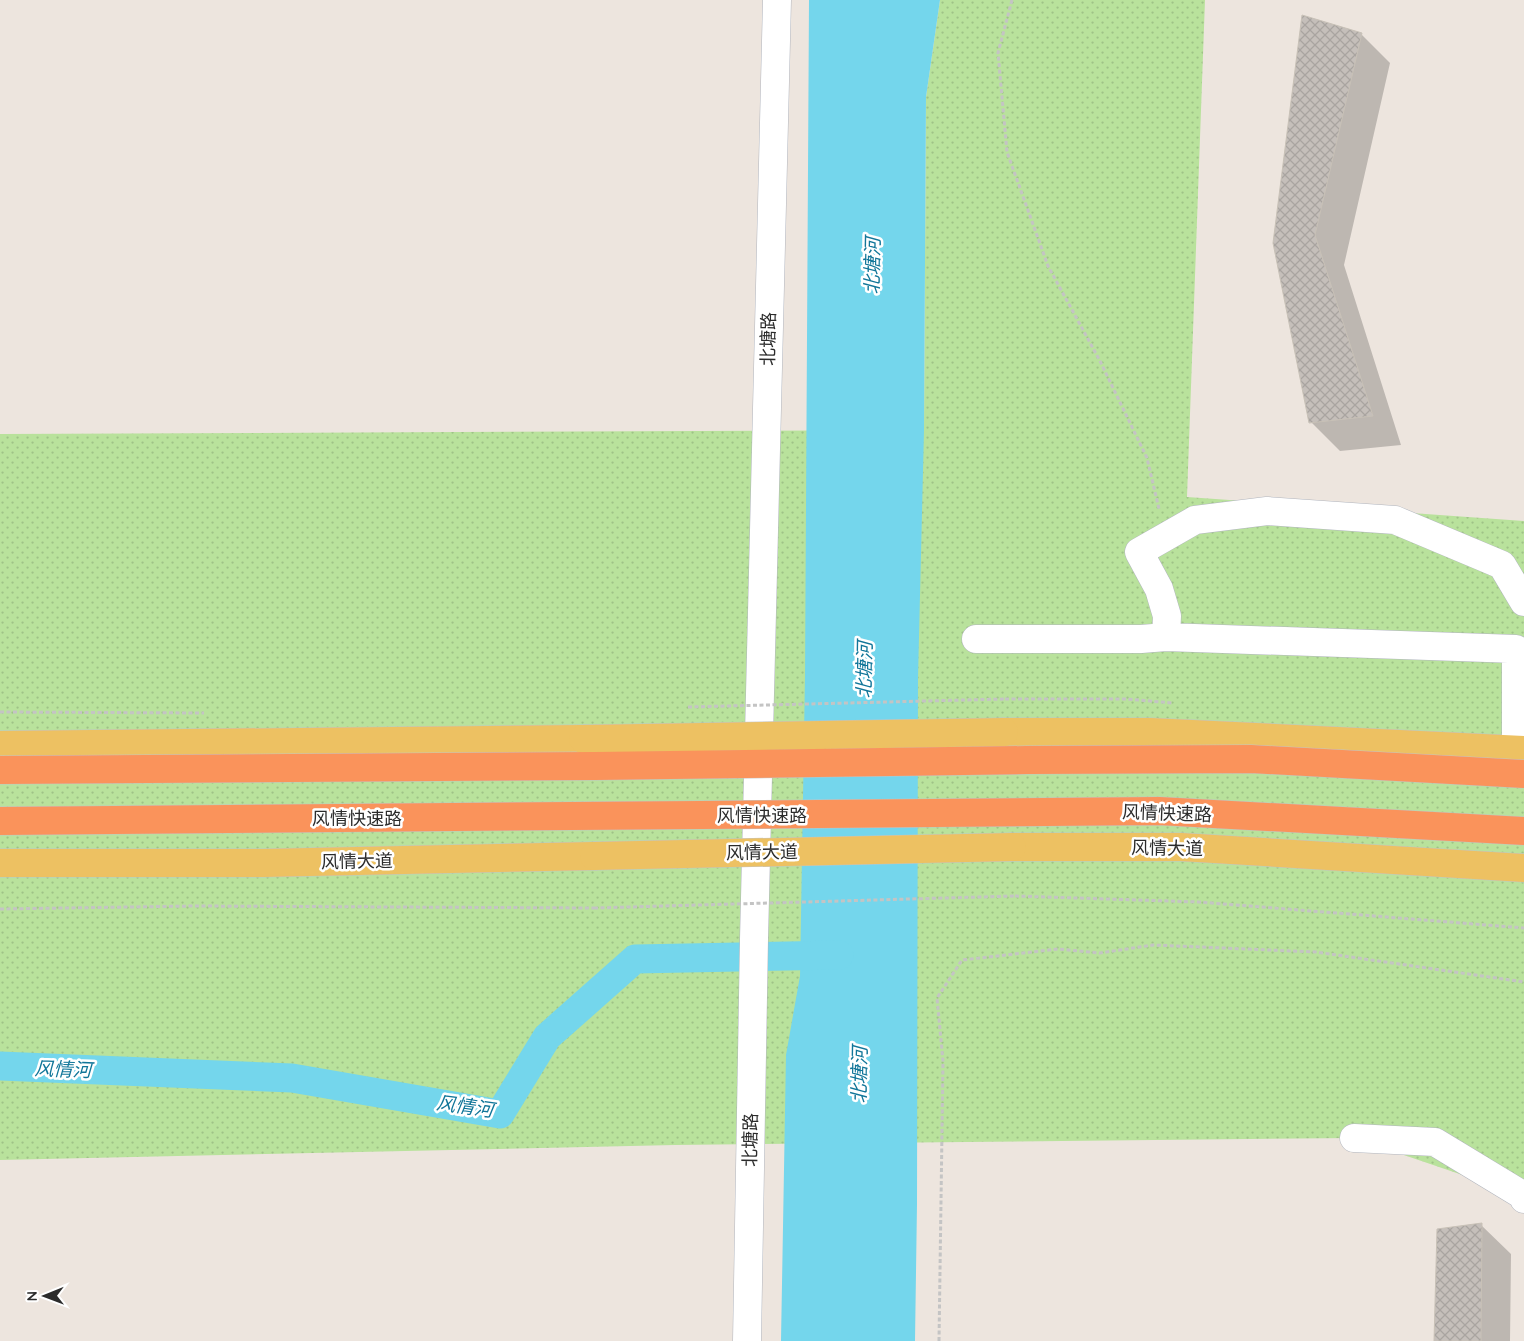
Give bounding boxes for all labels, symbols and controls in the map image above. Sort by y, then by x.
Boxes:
water label: 北塘河 [860,233,885,295]
street label: 北塘路 [756,312,780,366]
water label: 北塘河 [852,637,877,699]
street label: 风情快速路 [1122,800,1212,826]
street label: 风情快速路 [717,804,807,827]
street label: 风情快速路 [312,807,402,830]
street label: 风情大道 [1131,836,1203,860]
street label: 风情大道 [726,840,798,864]
street label: 风情大道 [321,849,393,873]
water label: 北塘河 [847,1042,872,1104]
water label: 风情河 [34,1056,96,1082]
water label: 风情河 [435,1090,499,1122]
street label: 北塘路 [738,1113,762,1167]
north arrow [20,1271,70,1321]
text: N [23,1291,41,1302]

